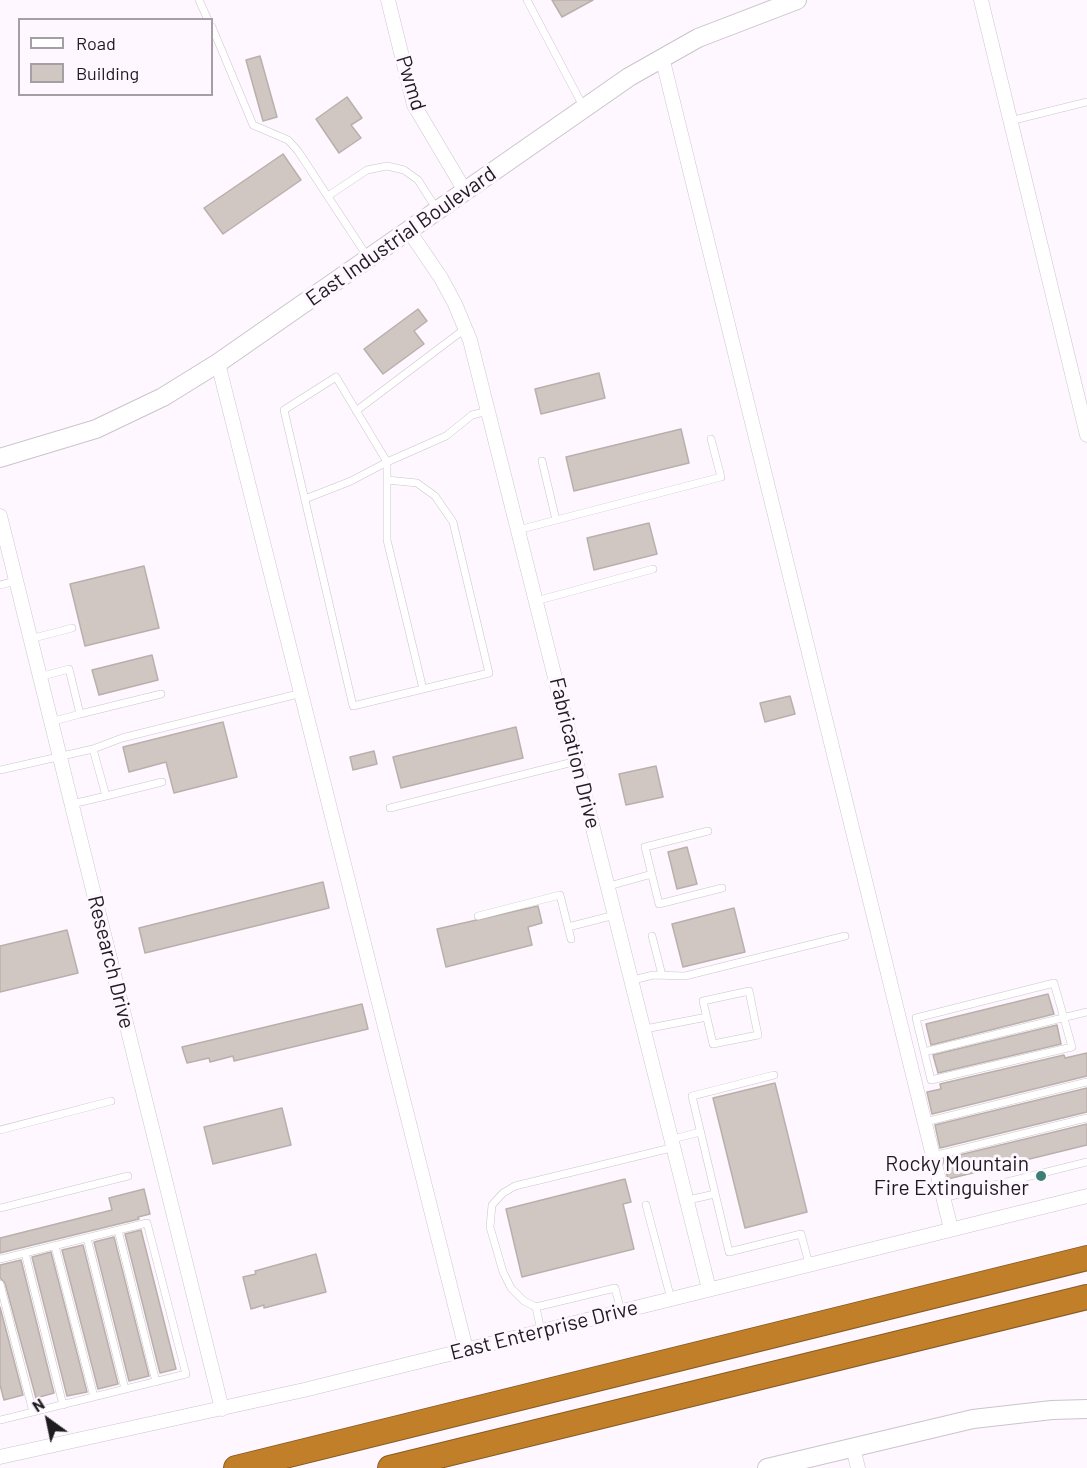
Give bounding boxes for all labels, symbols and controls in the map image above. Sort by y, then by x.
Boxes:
legend [18,18,213,96]
text: Road [76,32,116,54]
street label: Pwmd [391,52,431,114]
text: Building [76,62,139,84]
street label: East Industrial Boulevard [301,161,501,311]
street label: Fabrication Drive [544,675,606,831]
street label: Research Drive [82,893,140,1031]
place label: Rocky Mountain Fire Extinguisher [874,1151,1029,1201]
marker: Rocky Mountain Fire Extinguisher [1034,1169,1048,1183]
street label: East Enterprise Drive [448,1294,640,1366]
north arrow [18,1390,78,1450]
text: N [28,1394,48,1415]

